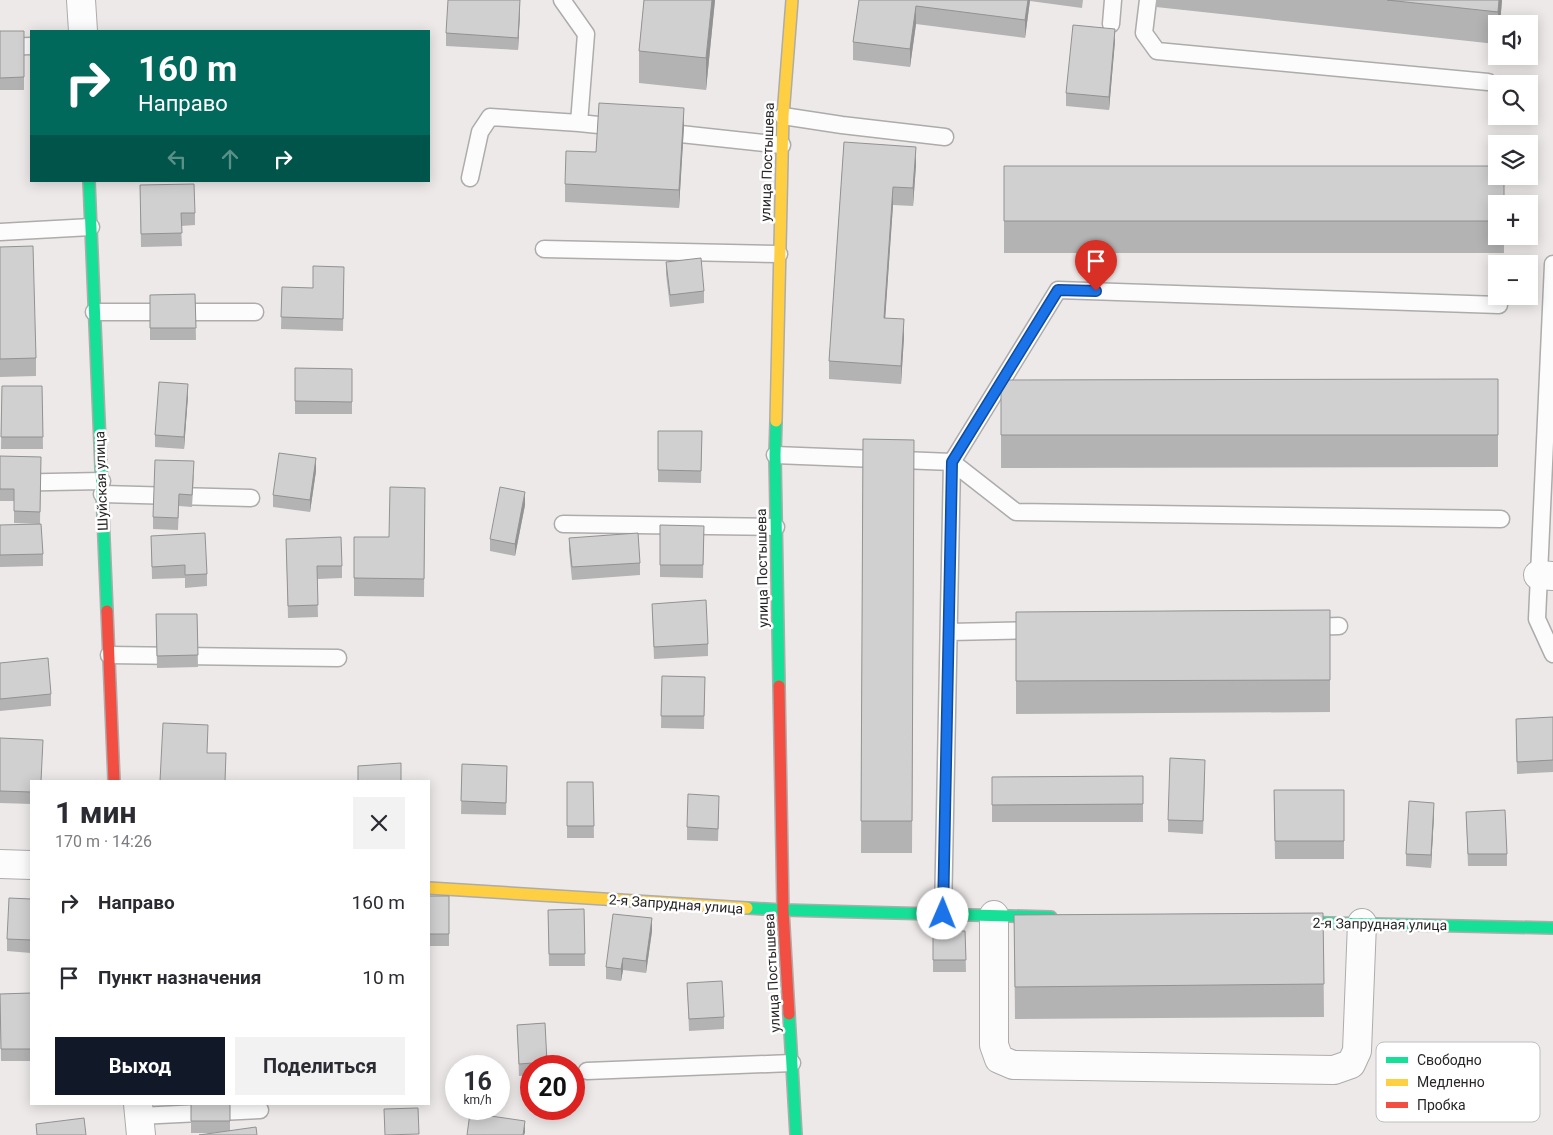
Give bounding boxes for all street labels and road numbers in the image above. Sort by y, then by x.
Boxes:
street label: улица Постышева [757,102,777,222]
street label: Шуйская улица [91,431,111,531]
street label: улица Постышева [753,508,771,628]
street label: 2-я Запрудная улица [608,891,744,917]
street label: улица Постышева [761,913,783,1033]
street label: 2-я Запрудная улица [1313,915,1447,933]

